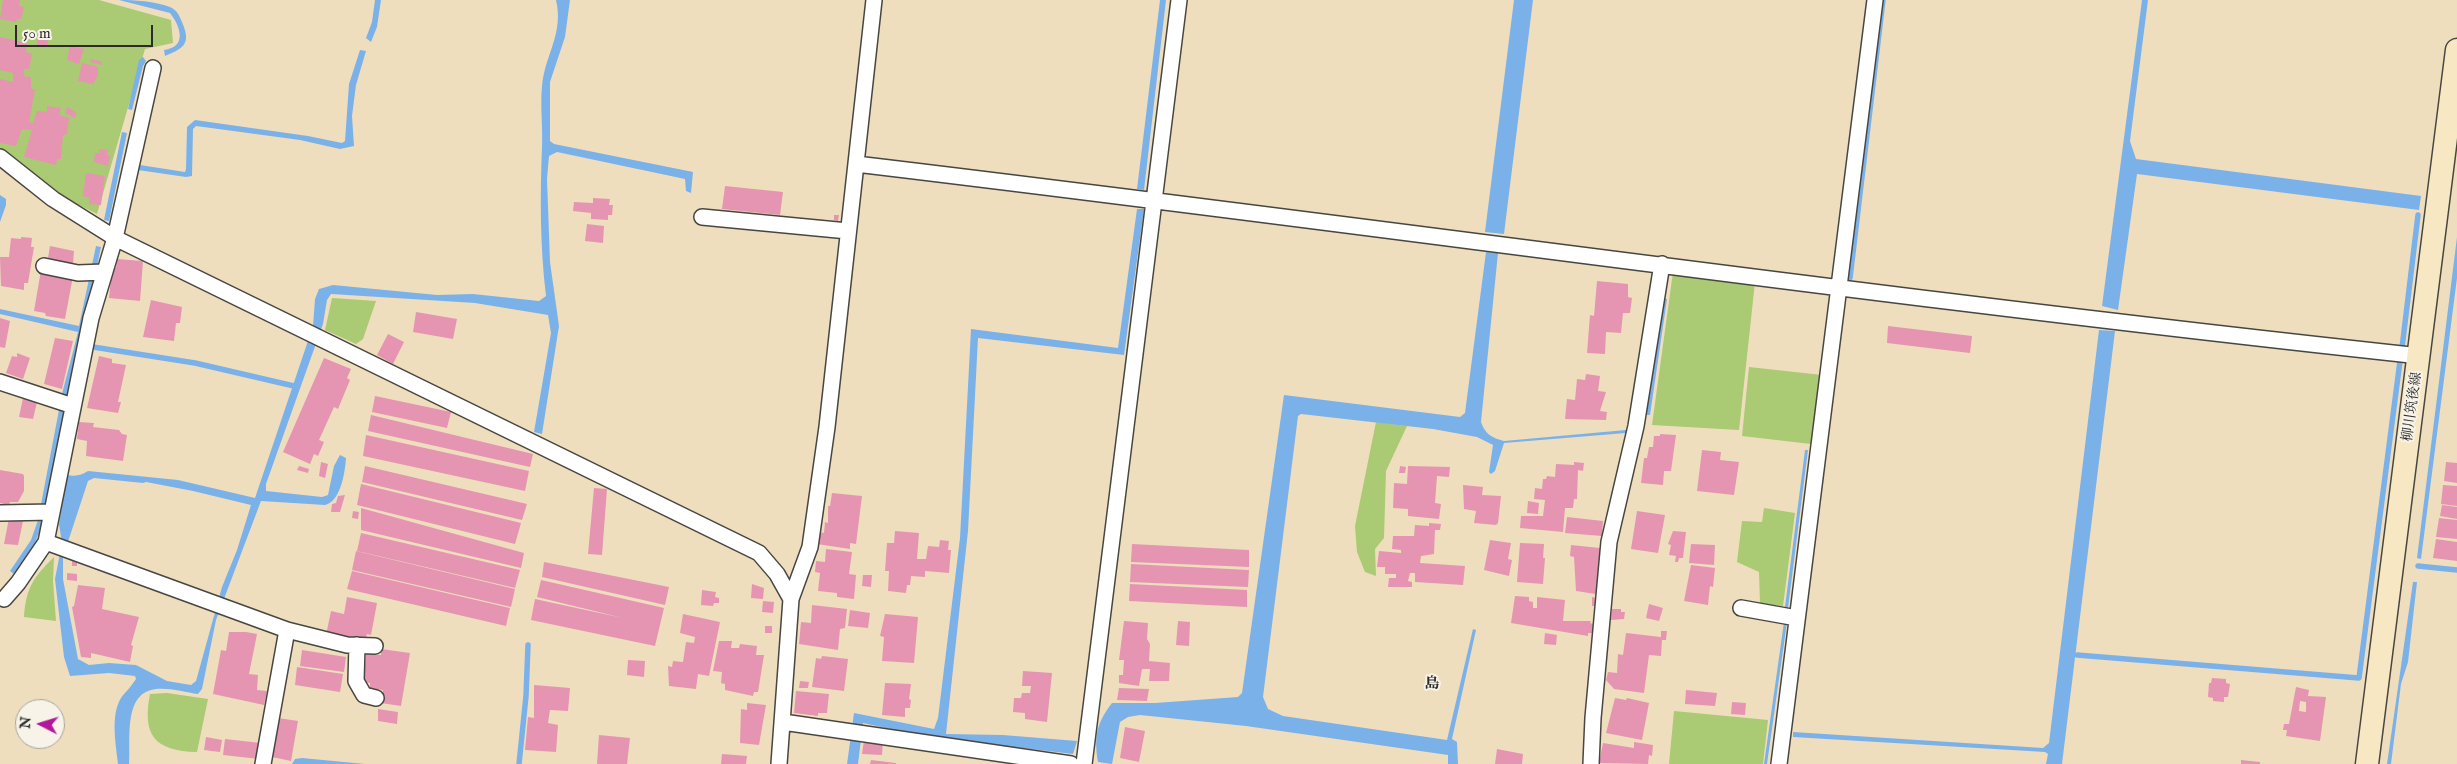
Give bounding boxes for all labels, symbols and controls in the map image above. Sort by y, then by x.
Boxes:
scale bar [18,15,155,47]
text: 50 m [23,24,51,43]
street label: 柳川筑後線 [2400,371,2426,443]
district label: 島 [1425,676,1439,694]
north arrow [15,699,65,749]
text: N [17,716,36,730]

